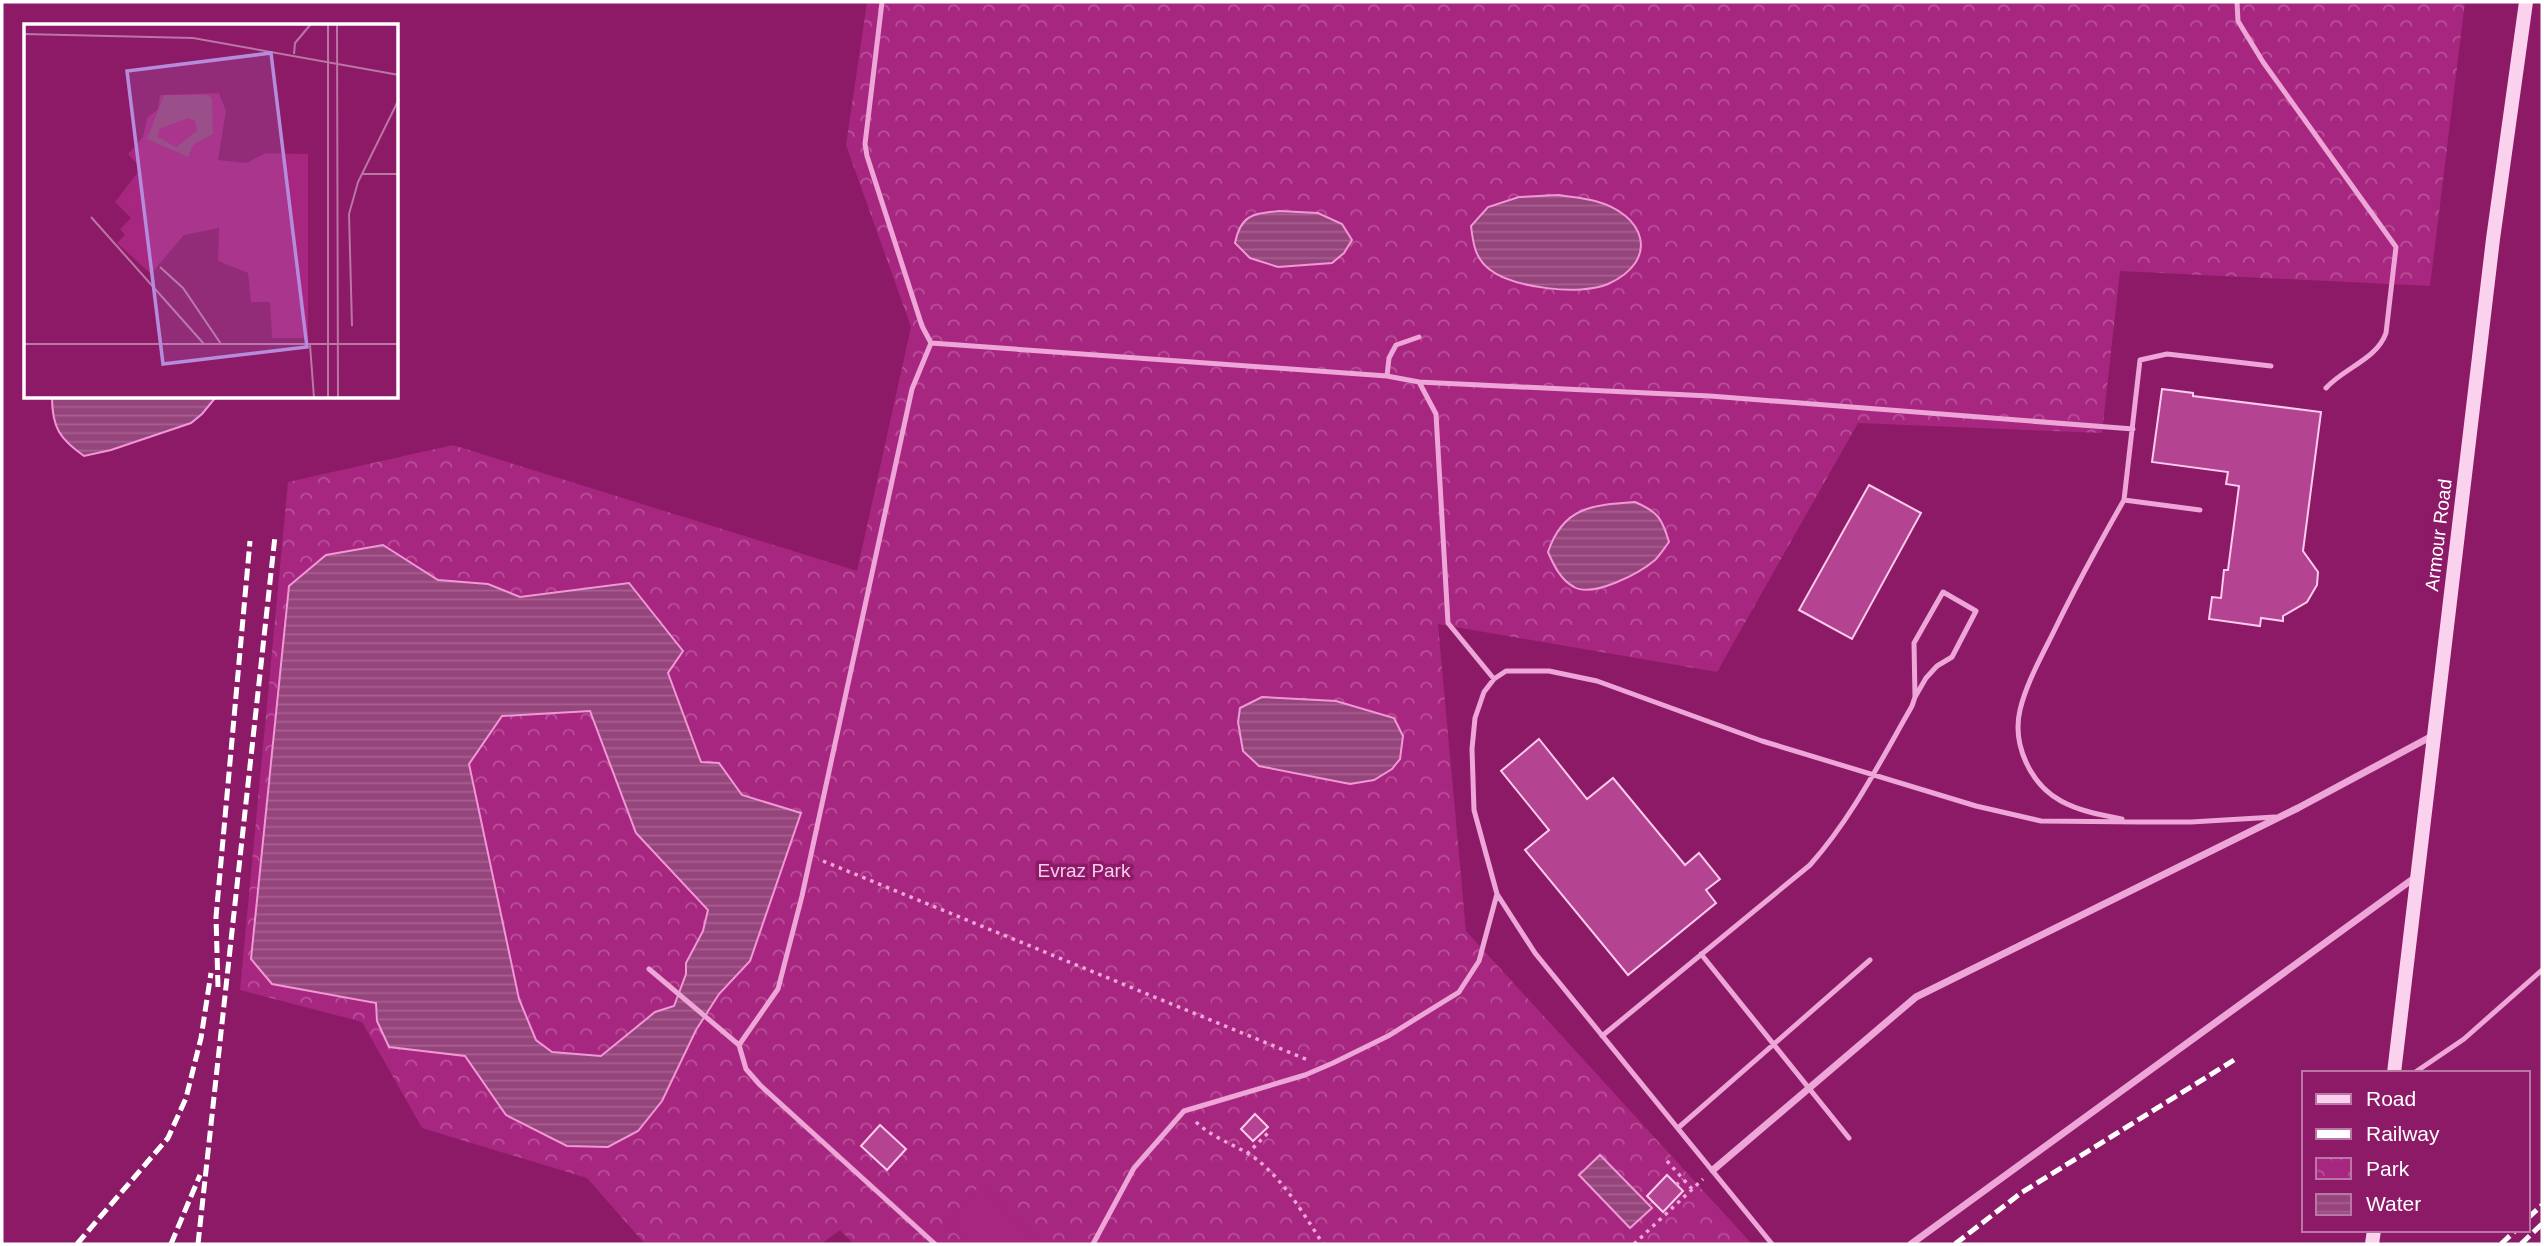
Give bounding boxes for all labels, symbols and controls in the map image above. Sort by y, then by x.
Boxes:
inset map [24,24,399,399]
street label: Armour Road [2421,478,2456,592]
park label: Evraz Park [1038,860,1131,881]
legend [2302,1071,2530,1232]
text: Road [2366,1087,2416,1110]
text: Railway [2366,1122,2440,1145]
text: Park [2366,1157,2410,1180]
text: Water [2366,1192,2421,1215]

